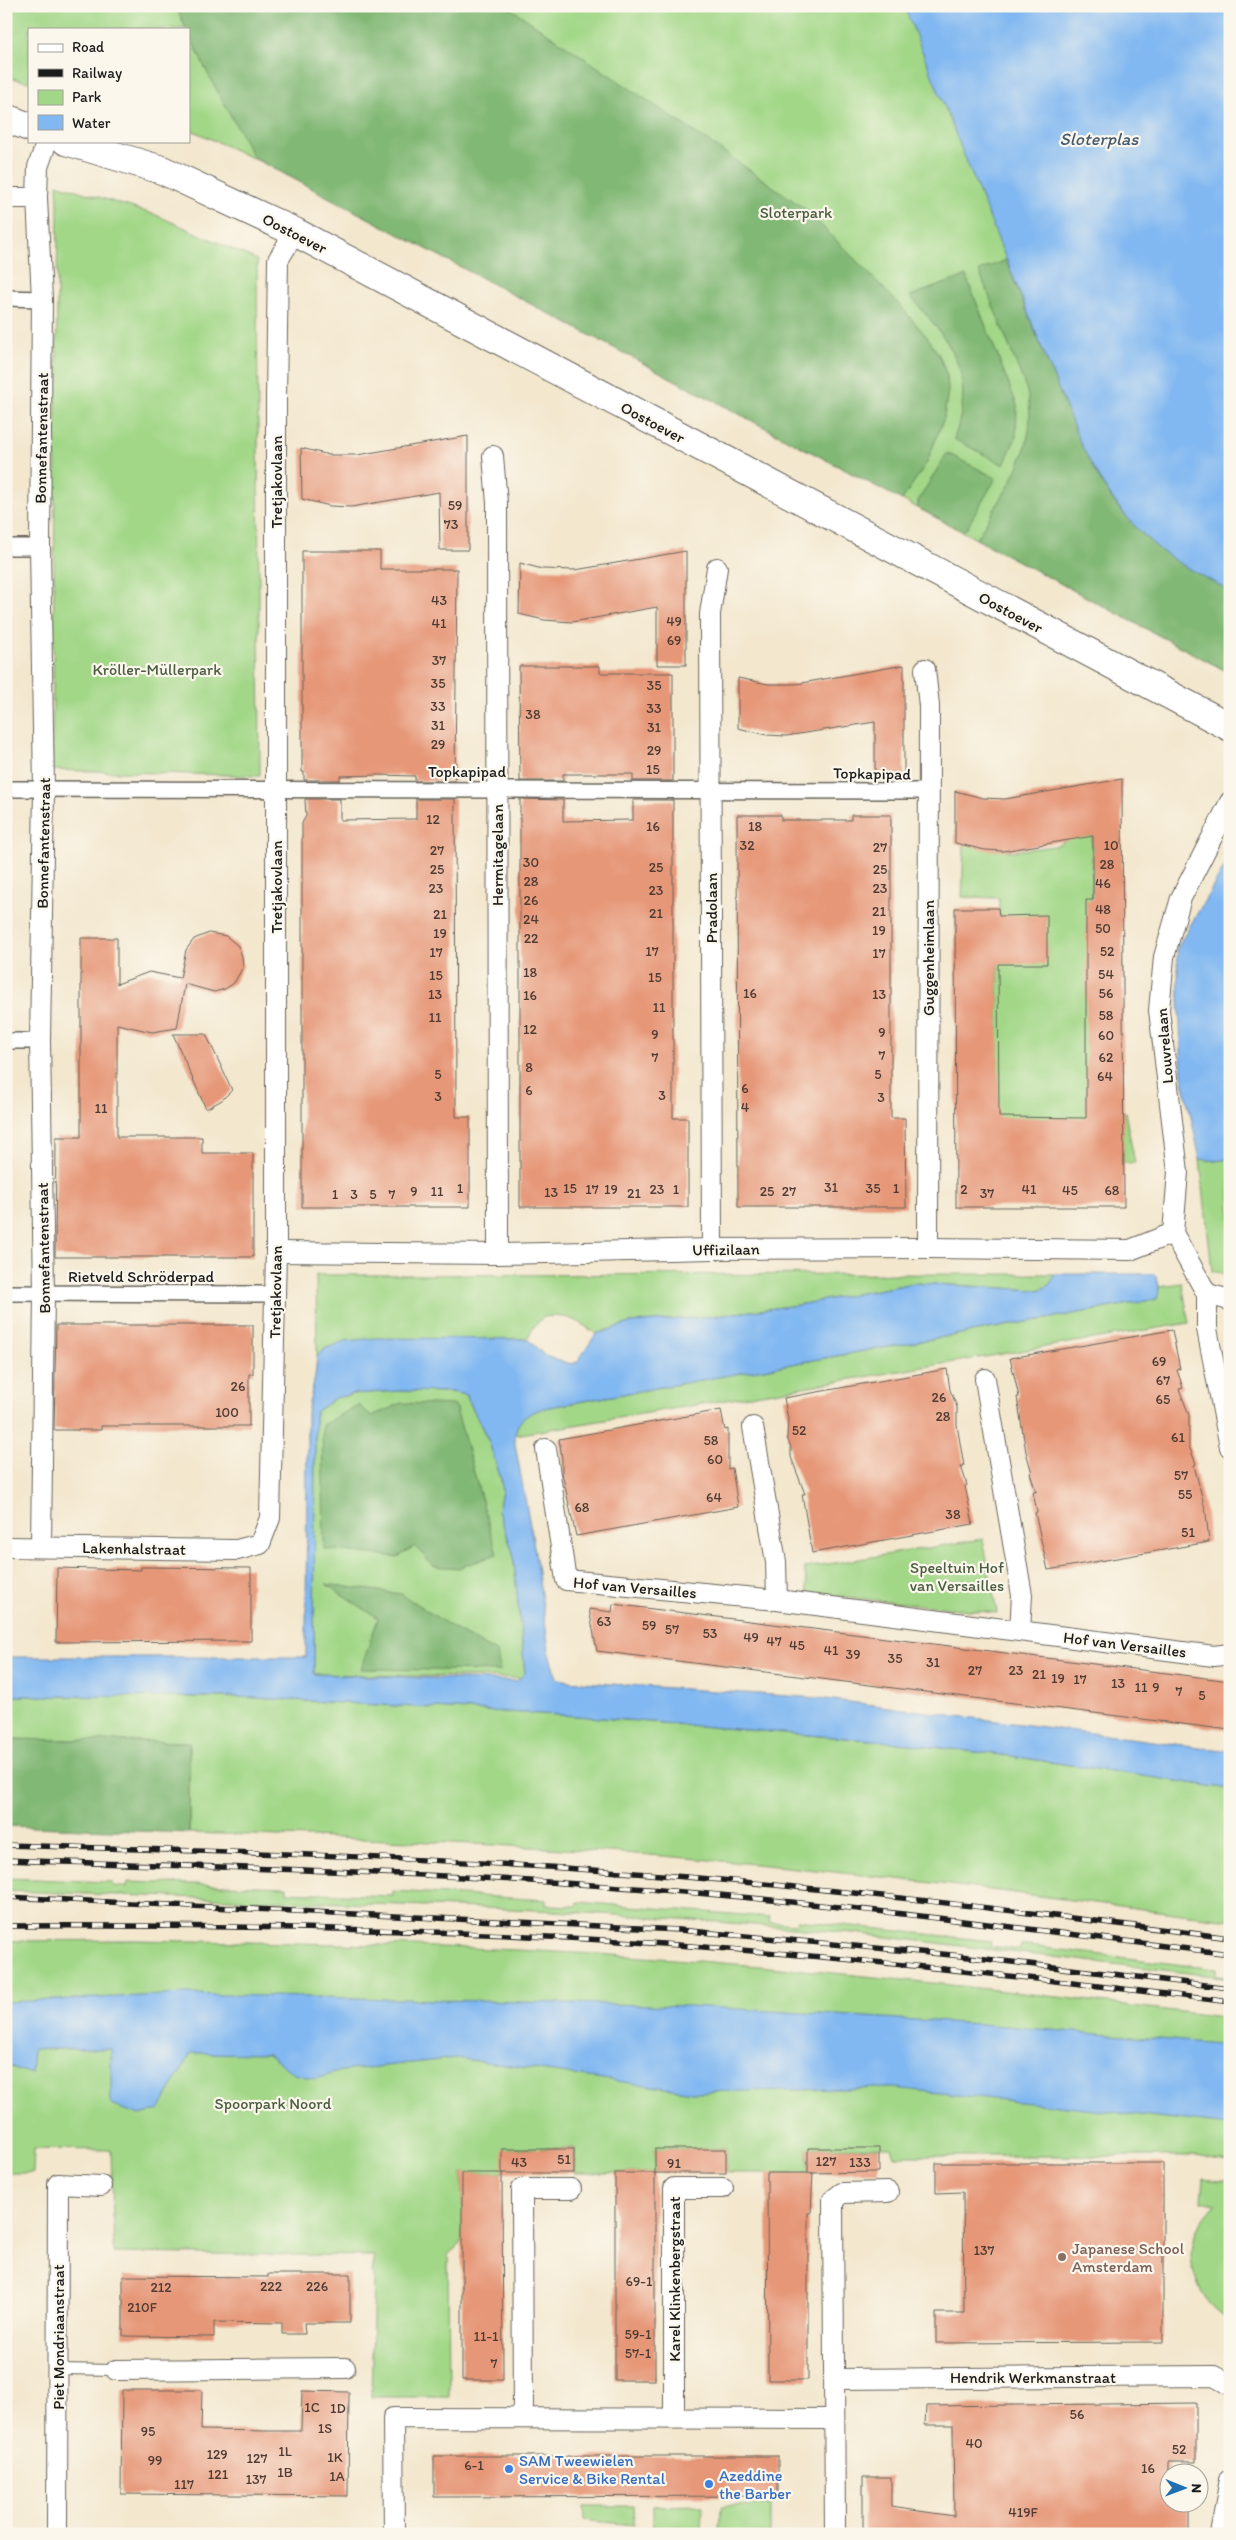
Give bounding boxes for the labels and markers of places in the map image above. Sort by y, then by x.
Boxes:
place label: Japanese School Amsterdam [1072,2239,1185,2276]
marker: Japanese School Amsterdam [1056,2251,1068,2263]
place label: SAM Tweewielen Service & Bike Rental [519,2451,666,2488]
marker: SAM Tweewielen Service & Bike Rental [503,2463,515,2475]
place label: Azeddine the Barber [719,2466,791,2503]
marker: Azeddine the Barber [703,2478,715,2490]

